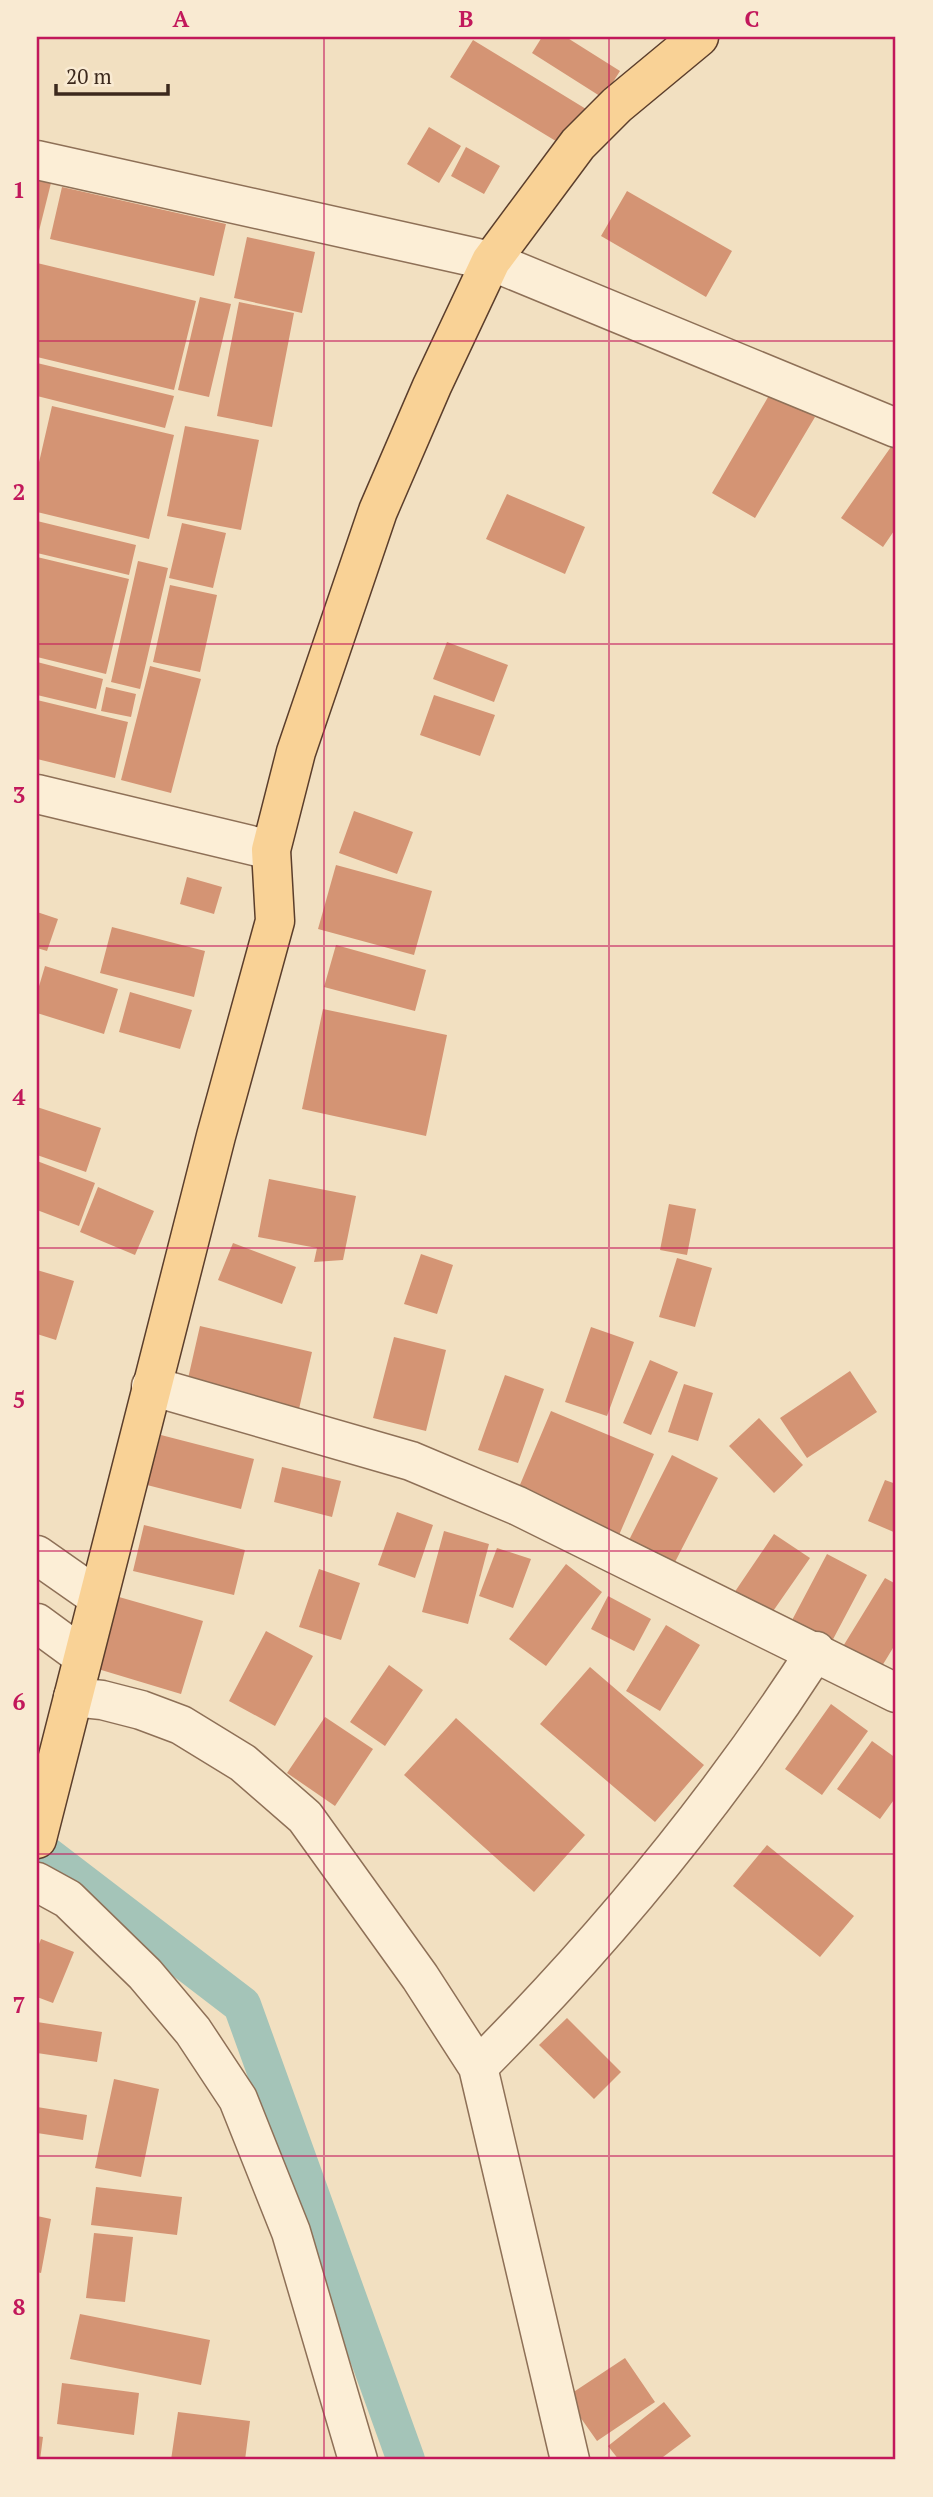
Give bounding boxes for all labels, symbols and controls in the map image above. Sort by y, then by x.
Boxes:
text: A [173,3,190,34]
text: B [459,3,474,34]
text: C [745,3,760,34]
scale bar [56,52,168,96]
text: 20 m [66,62,112,90]
text: 1 [13,174,26,205]
text: 2 [13,476,26,507]
text: 3 [13,779,26,810]
text: 4 [13,1081,26,1112]
text: 5 [13,1384,26,1415]
text: 6 [13,1686,26,1717]
text: 7 [13,1989,26,2020]
text: 8 [13,2291,26,2322]

